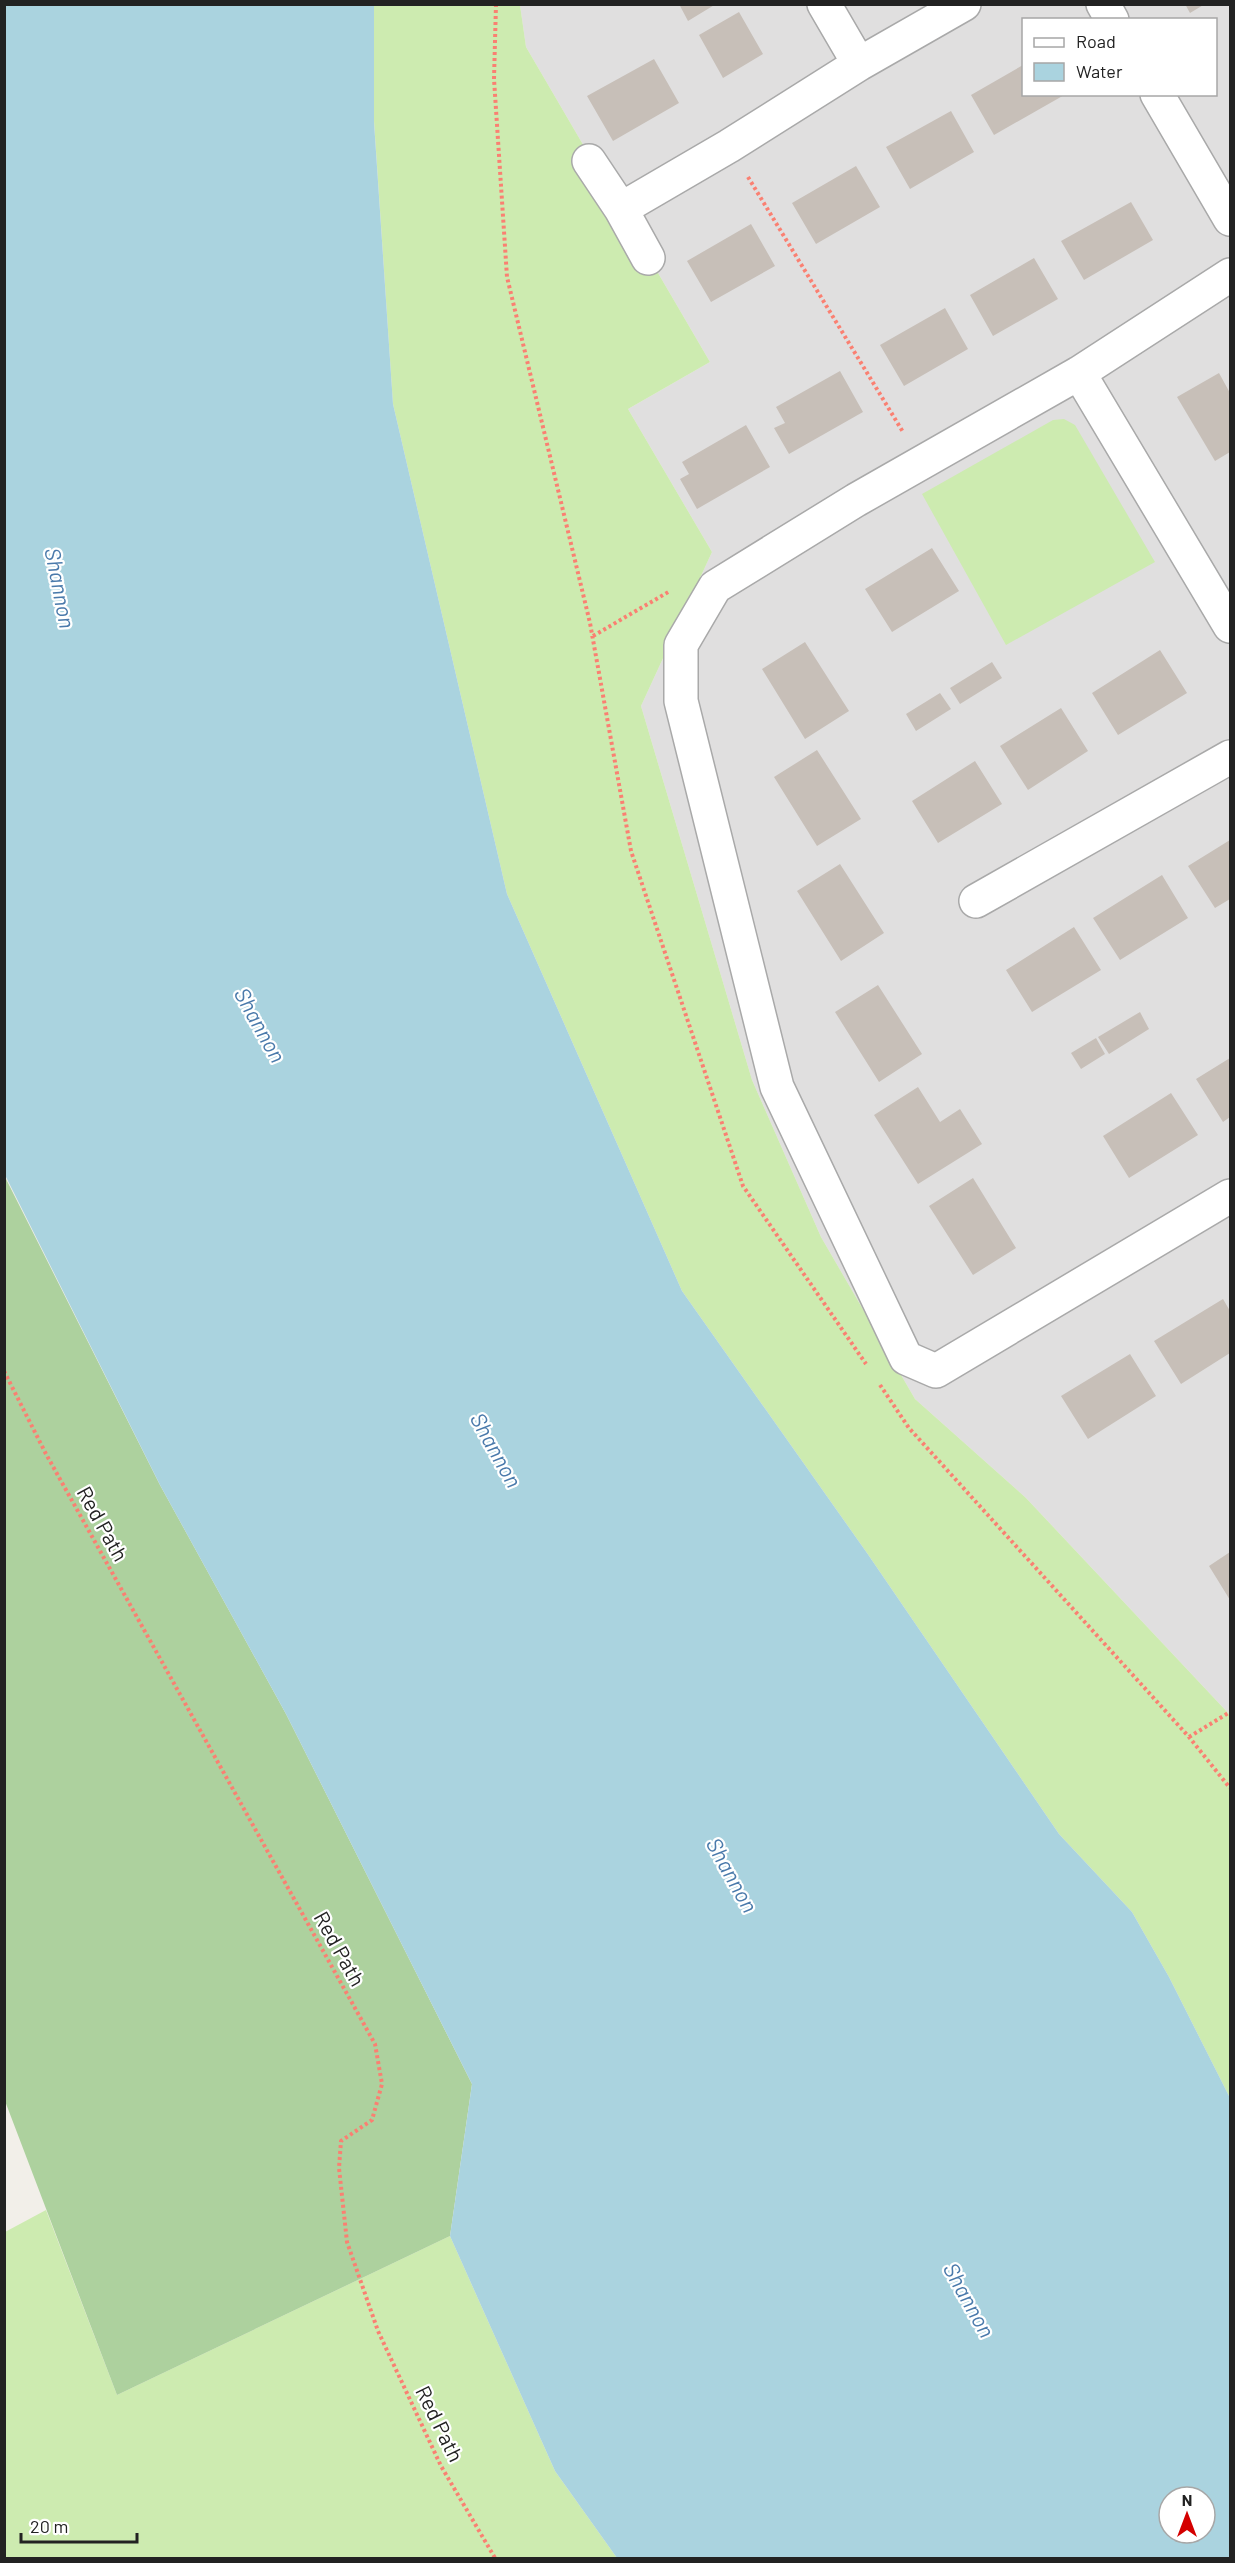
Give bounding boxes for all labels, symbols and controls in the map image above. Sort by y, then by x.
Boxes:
legend [1022,18,1217,96]
text: Road [1076,30,1116,52]
text: Water [1076,60,1123,82]
water label: Shannon [40,545,82,630]
water label: Shannon [230,983,292,1067]
water label: Shannon [466,1408,528,1492]
street label: Red Path [73,1482,134,1565]
water label: Shannon [702,1833,764,1917]
street label: Red Path [310,1907,371,1990]
water label: Shannon [939,2258,1001,2342]
street label: Red Path [411,2381,469,2466]
north arrow [1157,2485,1217,2545]
text: N [1182,2490,1192,2509]
scale bar [21,2506,136,2544]
text: 20 m [30,2515,68,2537]

